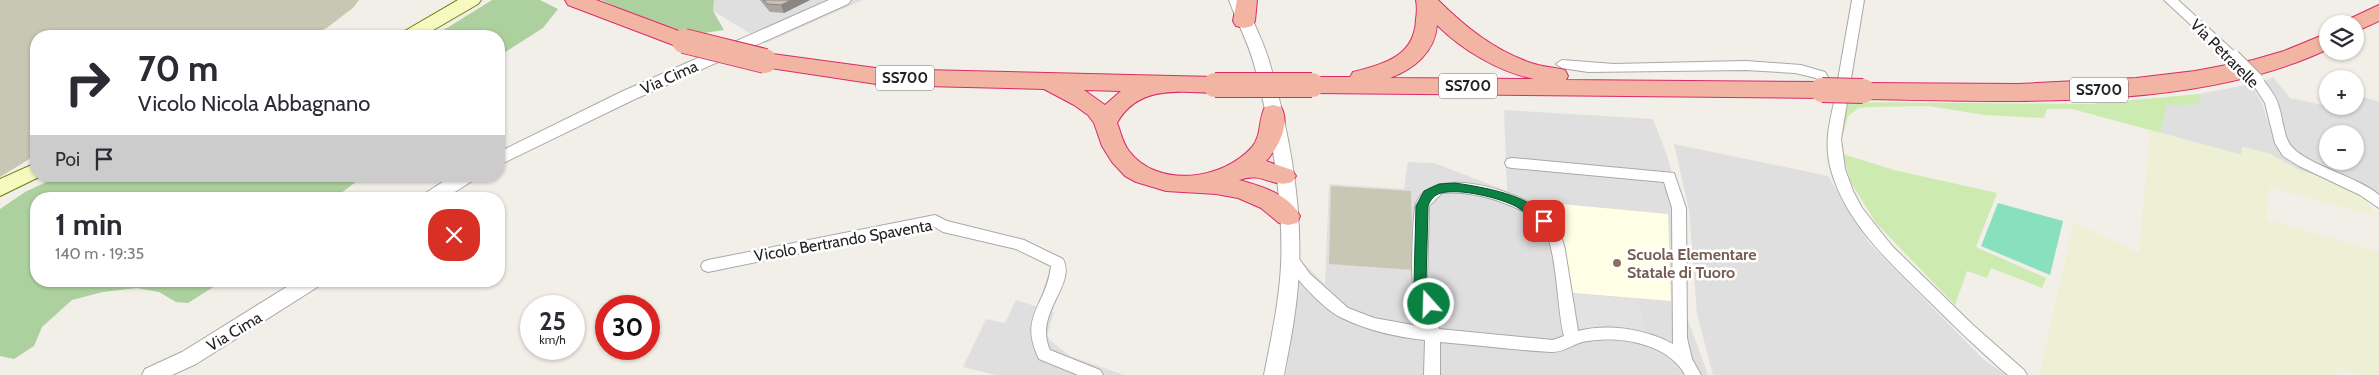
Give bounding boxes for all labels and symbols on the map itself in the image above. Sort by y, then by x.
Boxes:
street label: Via Petrarelle [2186,15,2263,92]
street label: Via Cima [638,56,701,98]
road number: SS700 [876,66,934,90]
road number: SS700 [1439,74,1497,98]
road number: SS700 [2070,78,2128,102]
pin [1523,200,1565,242]
street label: Vicolo Bertrando Spaventa [753,215,934,266]
place label: Scuola Elementare Statale di Tuoro [1627,245,1756,282]
marker: Scuola Elementare Statale di Tuoro [1611,257,1623,269]
position arrow [1402,277,1454,329]
speed limit sign: 30 [595,295,660,360]
street label: Via Cima [203,308,265,355]

